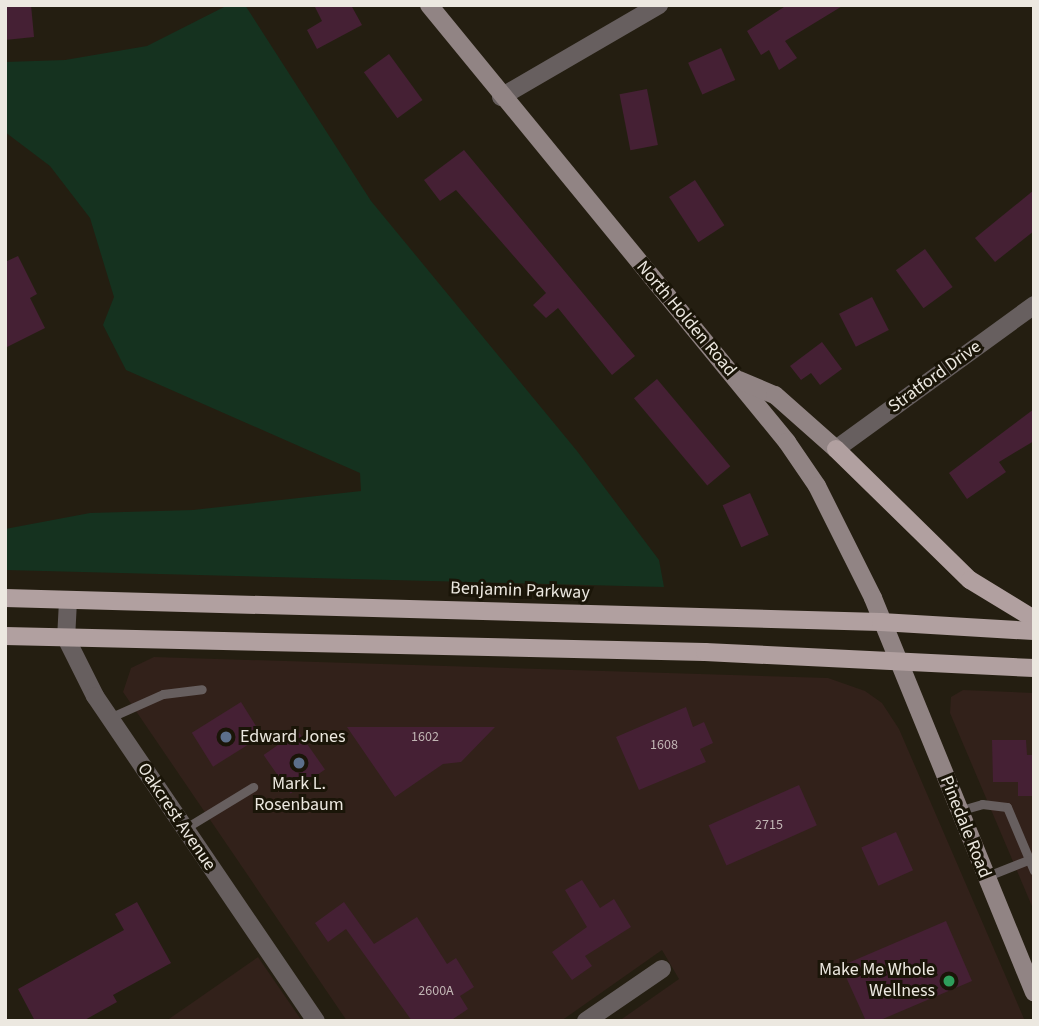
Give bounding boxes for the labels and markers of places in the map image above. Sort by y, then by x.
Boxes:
place label: Edward Jones [240,726,345,748]
marker: Edward Jones [218,729,234,745]
marker: Mark L. Rosenbaum [291,755,307,771]
place label: Mark L. Rosenbaum [254,774,344,816]
place label: Make Me Whole Wellness [819,960,935,1002]
marker: Make Me Whole Wellness [941,973,957,989]

